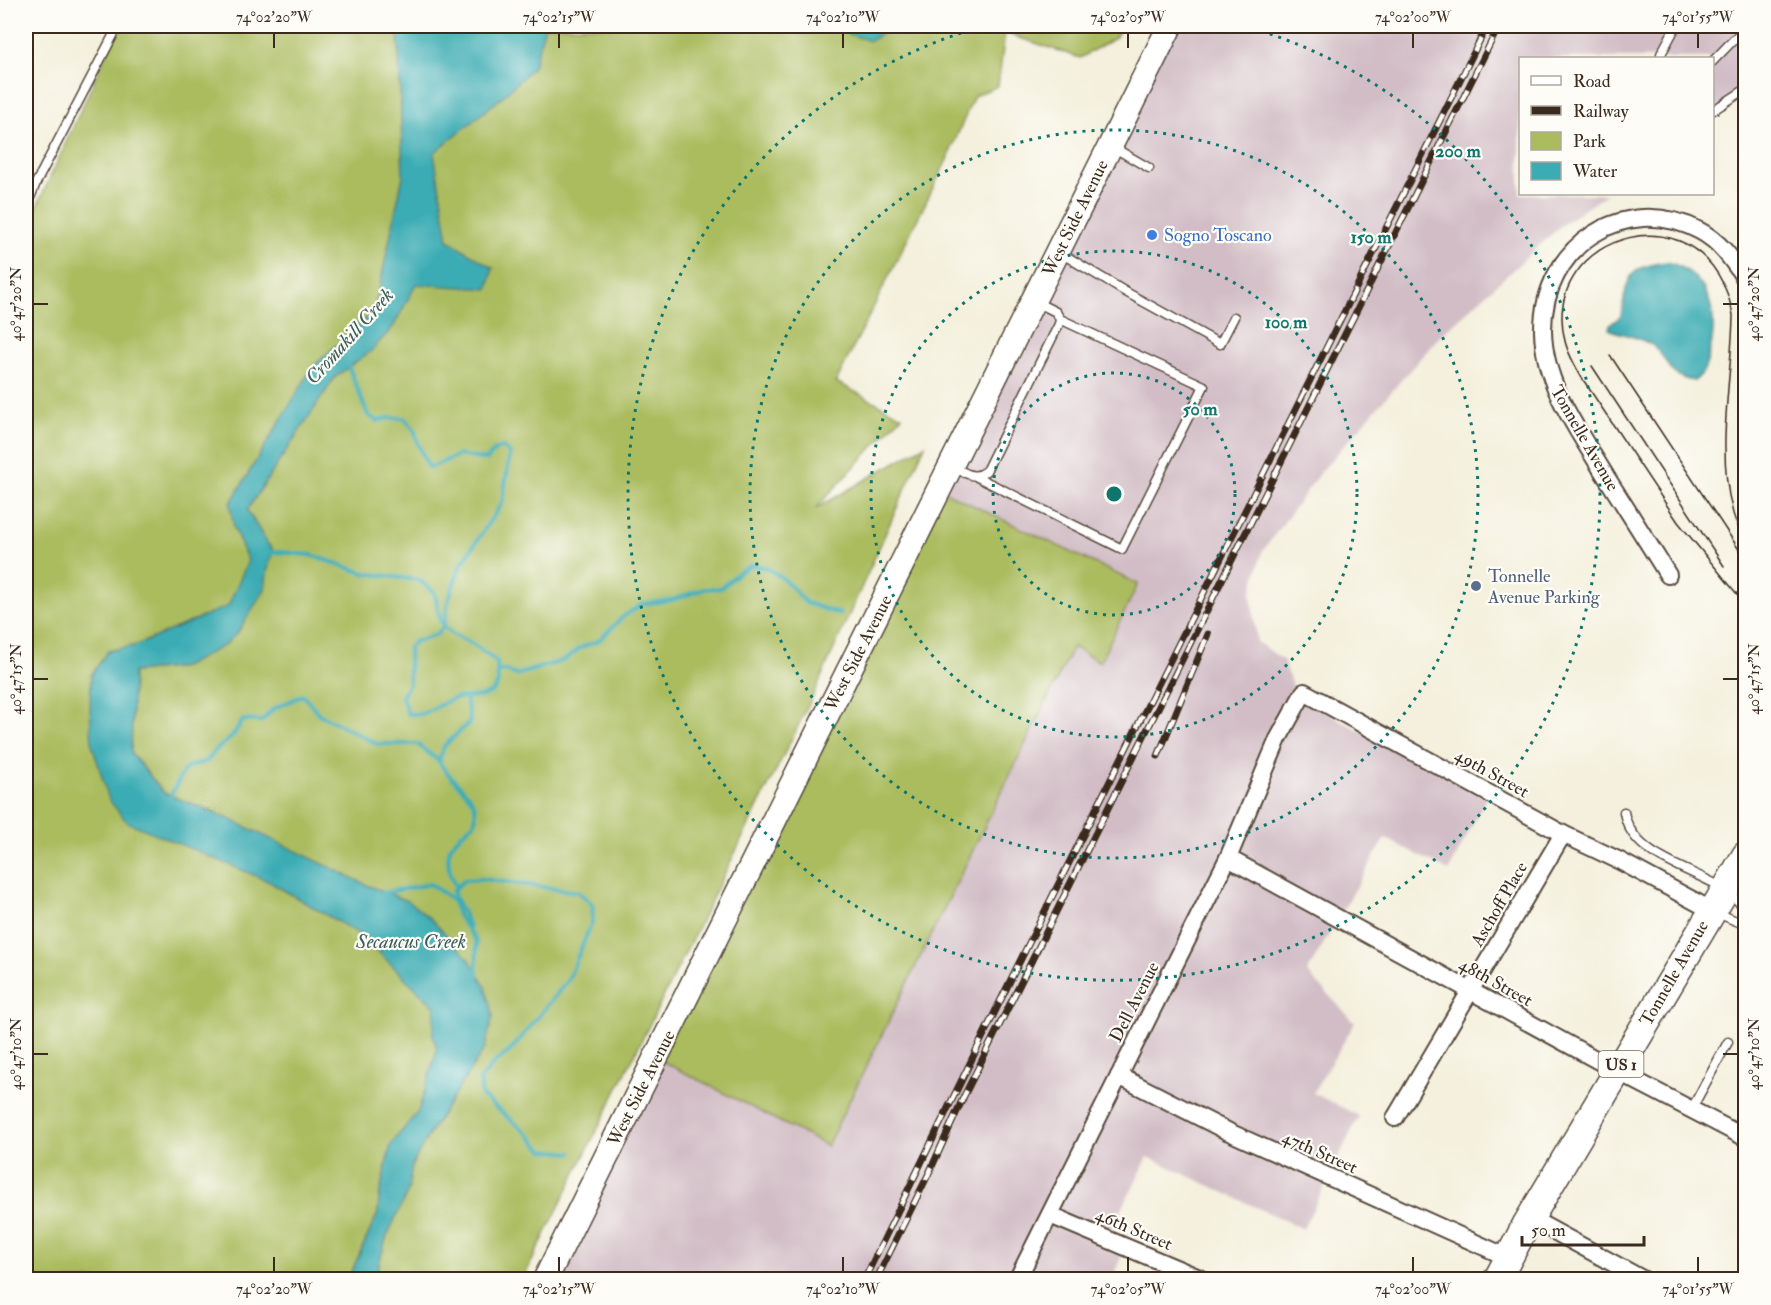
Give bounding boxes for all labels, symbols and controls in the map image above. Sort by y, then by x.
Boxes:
text: 74°02'20"W [236,8,313,27]
text: 74°02'15"W [523,8,596,27]
text: 74°02'10"W [806,8,881,27]
text: 74°02'05"W [1090,8,1166,27]
text: 74°02'00"W [1375,8,1452,27]
text: 74°01'55"W [1662,8,1735,27]
legend [1519,57,1714,195]
text: Road [1573,70,1611,93]
text: Railway [1573,100,1630,123]
text: Park [1573,130,1606,153]
text: 200 m [1435,140,1482,163]
street label: West Side Avenue [1037,156,1114,281]
text: Water [1572,160,1617,183]
place label: Sogno Toscano [1164,224,1272,247]
text: 150 m [1350,226,1393,249]
marker: Sogno Toscano [1145,228,1159,242]
text: 40°47'20"N [7,266,26,341]
text: 40°47'20"N [1745,266,1764,341]
water label: Cromakill Creek [300,283,399,389]
text: 100 m [1265,311,1308,334]
street label: Tonnelle Avenue [1545,381,1624,496]
text: 50 m [1183,398,1218,421]
centre of rings [1104,484,1124,504]
place label: Tonnelle Avenue Parking [1487,565,1601,609]
marker: Tonnelle Avenue Parking [1469,579,1483,593]
street label: West Side Avenue [819,591,898,716]
text: 40°47'15"N [7,643,26,715]
text: 40°47'15"N [1745,643,1764,715]
street label: 49th Street [1451,744,1533,803]
street label: Aschoff Place [1465,857,1533,952]
street label: Tonnelle Avenue [1635,916,1714,1030]
water label: Secaucus Creek [355,929,466,954]
street label: 48th Street [1455,953,1537,1012]
street label: Dell Avenue [1104,958,1165,1046]
text: 40°47'10"N [7,1017,26,1090]
text: 40°47'10"N [1745,1017,1764,1090]
street label: West Side Avenue [602,1026,681,1151]
road number: US 1 [1598,1051,1644,1077]
street label: 47th Street [1279,1126,1361,1179]
street label: 46th Street [1092,1203,1176,1256]
scale bar [1522,1209,1644,1247]
text: 50 m [1531,1219,1566,1242]
text: 74°02'20"W [236,1280,313,1299]
text: 74°02'15"W [523,1280,596,1299]
text: 74°02'10"W [806,1280,881,1299]
text: 74°02'05"W [1090,1280,1166,1299]
text: 74°02'00"W [1375,1280,1452,1299]
text: 74°01'55"W [1662,1280,1735,1299]

